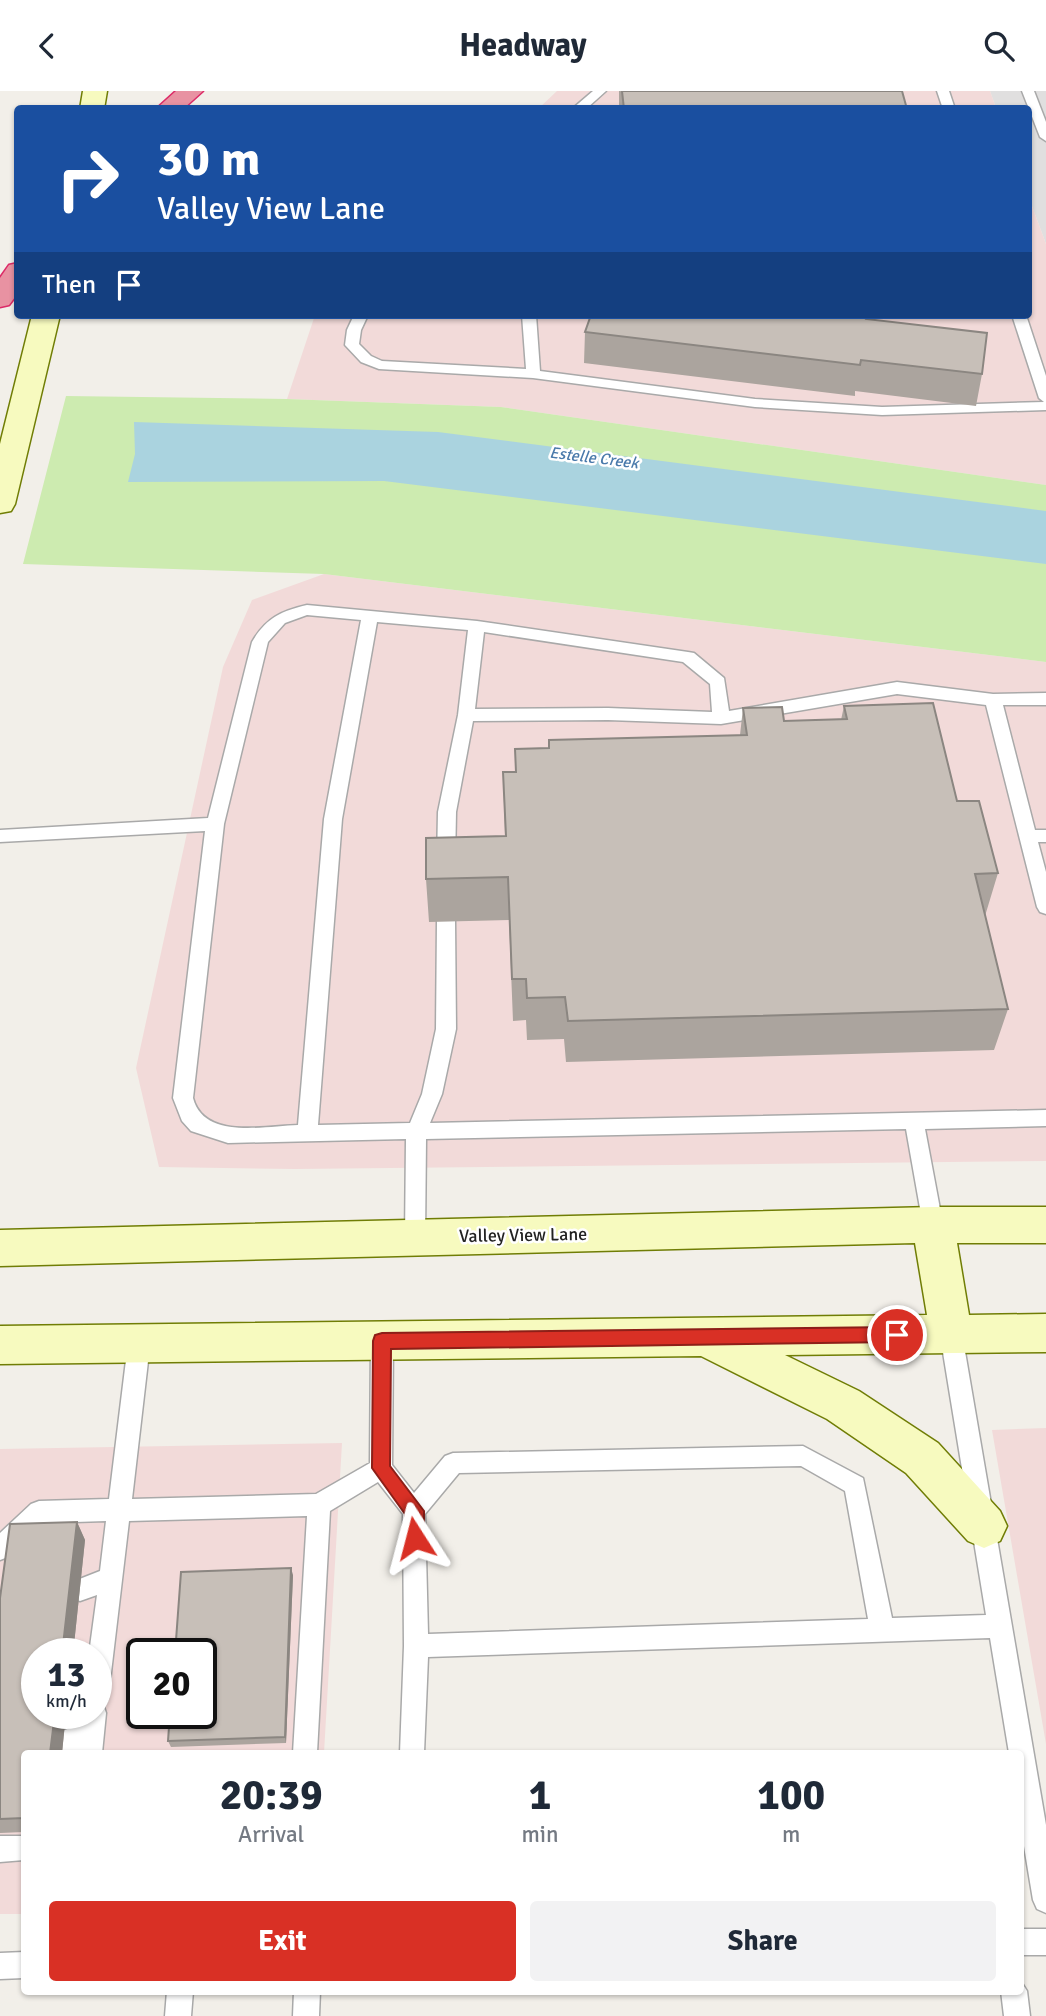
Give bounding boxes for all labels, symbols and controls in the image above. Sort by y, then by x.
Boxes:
text: Headway [459,26,587,65]
icon: back [28,27,66,65]
icon: search [980,27,1018,65]
text: 30 m [157,129,260,189]
icon: right [42,133,133,224]
text: Valley View Lane [157,189,385,228]
icon: arrive [110,266,148,304]
text: Then [42,269,96,301]
water label: Estelle Creek [548,443,642,474]
street label: Valley View Lane [459,1223,587,1247]
pin [867,1305,927,1365]
icon: arrive [878,1316,916,1354]
position arrow [378,1501,452,1575]
speed limit sign: 20 [126,1638,217,1729]
text: 13 [48,1653,85,1696]
text: km/h [46,1690,87,1712]
text: 20:39 [220,1770,323,1821]
text: 1 [529,1770,551,1821]
text: 100 [757,1770,825,1821]
text: Arrival [238,1820,304,1849]
text: min [521,1820,559,1849]
text: m [782,1820,800,1849]
button: Exit [49,1901,516,1981]
button: Share [530,1901,996,1981]

